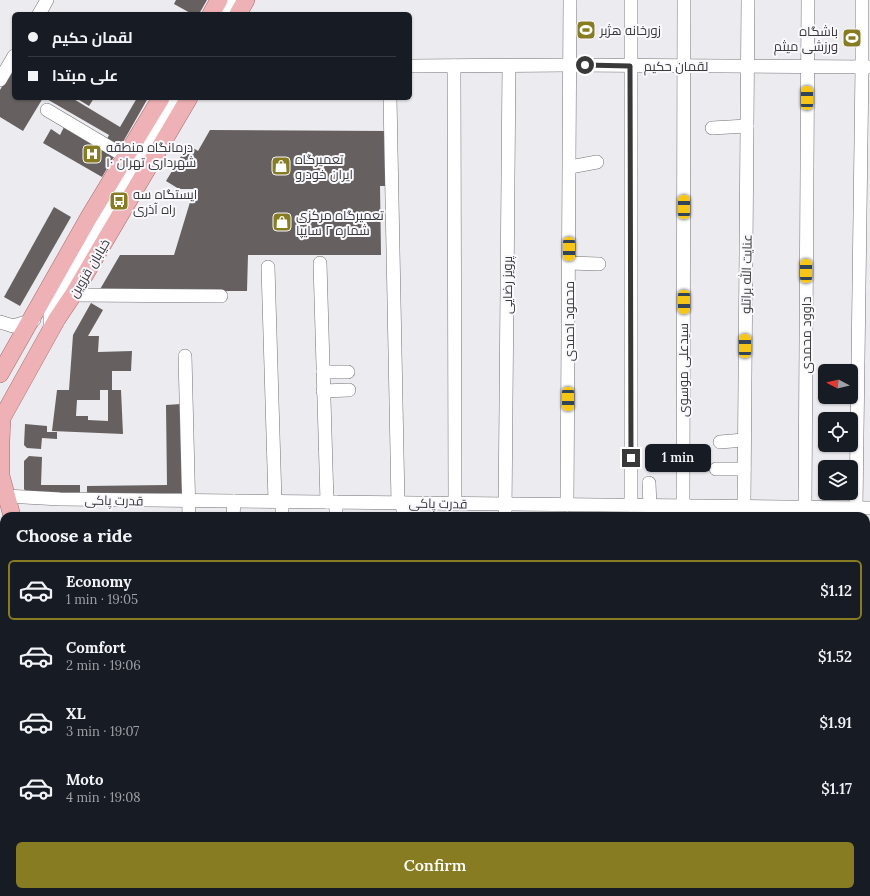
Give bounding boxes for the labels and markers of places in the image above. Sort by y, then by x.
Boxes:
sports icon: زورخانه هژبر [575,19,597,41]
place label: زورخانه هژبر [599,22,661,39]
place label: باشگاه ورزشی میثم [774,23,838,56]
sports icon: باشگاه ورزشی میثم [841,27,863,49]
place label: درمانگاه منطقه ۱۰ شهرداری تهران [106,139,196,171]
hospital icon: درمانگاه منطقه ۱۰ شهرداری تهران [81,143,103,165]
place label: تعمیرگاه ایران خودرو [295,151,353,183]
shop icon: تعمیرگاه ایران خودرو [270,155,292,177]
place label: ایستگاه سه راه آذری [133,186,197,218]
bus stop icon: ایستگاه سه راه آذری [108,190,130,212]
place label: تعمیرگاه مرکزی شماره ۲ سایپا [296,207,384,239]
shop icon: تعمیرگاه مرکزی شماره ۲ سایپا [271,211,293,233]

